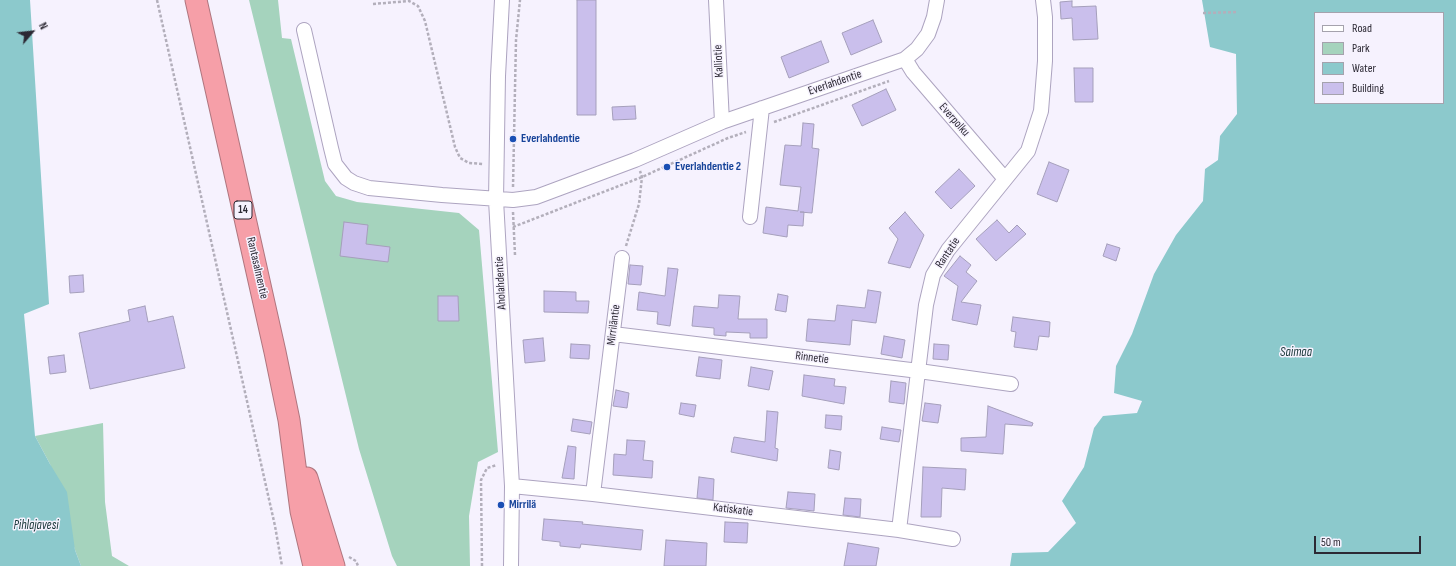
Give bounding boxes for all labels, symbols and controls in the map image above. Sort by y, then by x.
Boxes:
north arrow [12,12,52,52]
legend [1314,12,1444,104]
text: N [36,20,50,32]
text: Road [1352,21,1372,36]
text: Park [1352,41,1370,56]
street label: Kalliotie [711,44,727,78]
text: Water [1352,61,1376,76]
street label: Everlahdentie [806,67,864,99]
text: Building [1352,81,1384,96]
street label: Everpolku [936,100,972,140]
place label: Everlahdentie [521,132,580,146]
marker: Everlahdentie [508,134,518,144]
place label: Everlahdentie 2 [675,160,741,174]
marker: Everlahdentie 2 [662,162,672,172]
road number: 14 [234,201,252,219]
street label: Rantatie [932,235,964,271]
street label: Rantasalmentie [243,236,271,300]
street label: Aholahdentie [492,256,510,310]
street label: Mirriläntie [604,304,624,346]
water label: Saimaa [1280,345,1312,361]
street label: Rinnetie [794,349,830,367]
place label: Mirrilä [509,498,536,512]
marker: Mirrilä [496,500,506,510]
street label: Katiskatie [712,500,754,520]
water label: Pihlajavesi [13,518,59,534]
scale bar [1316,528,1423,554]
text: 50 m [1321,535,1341,550]

